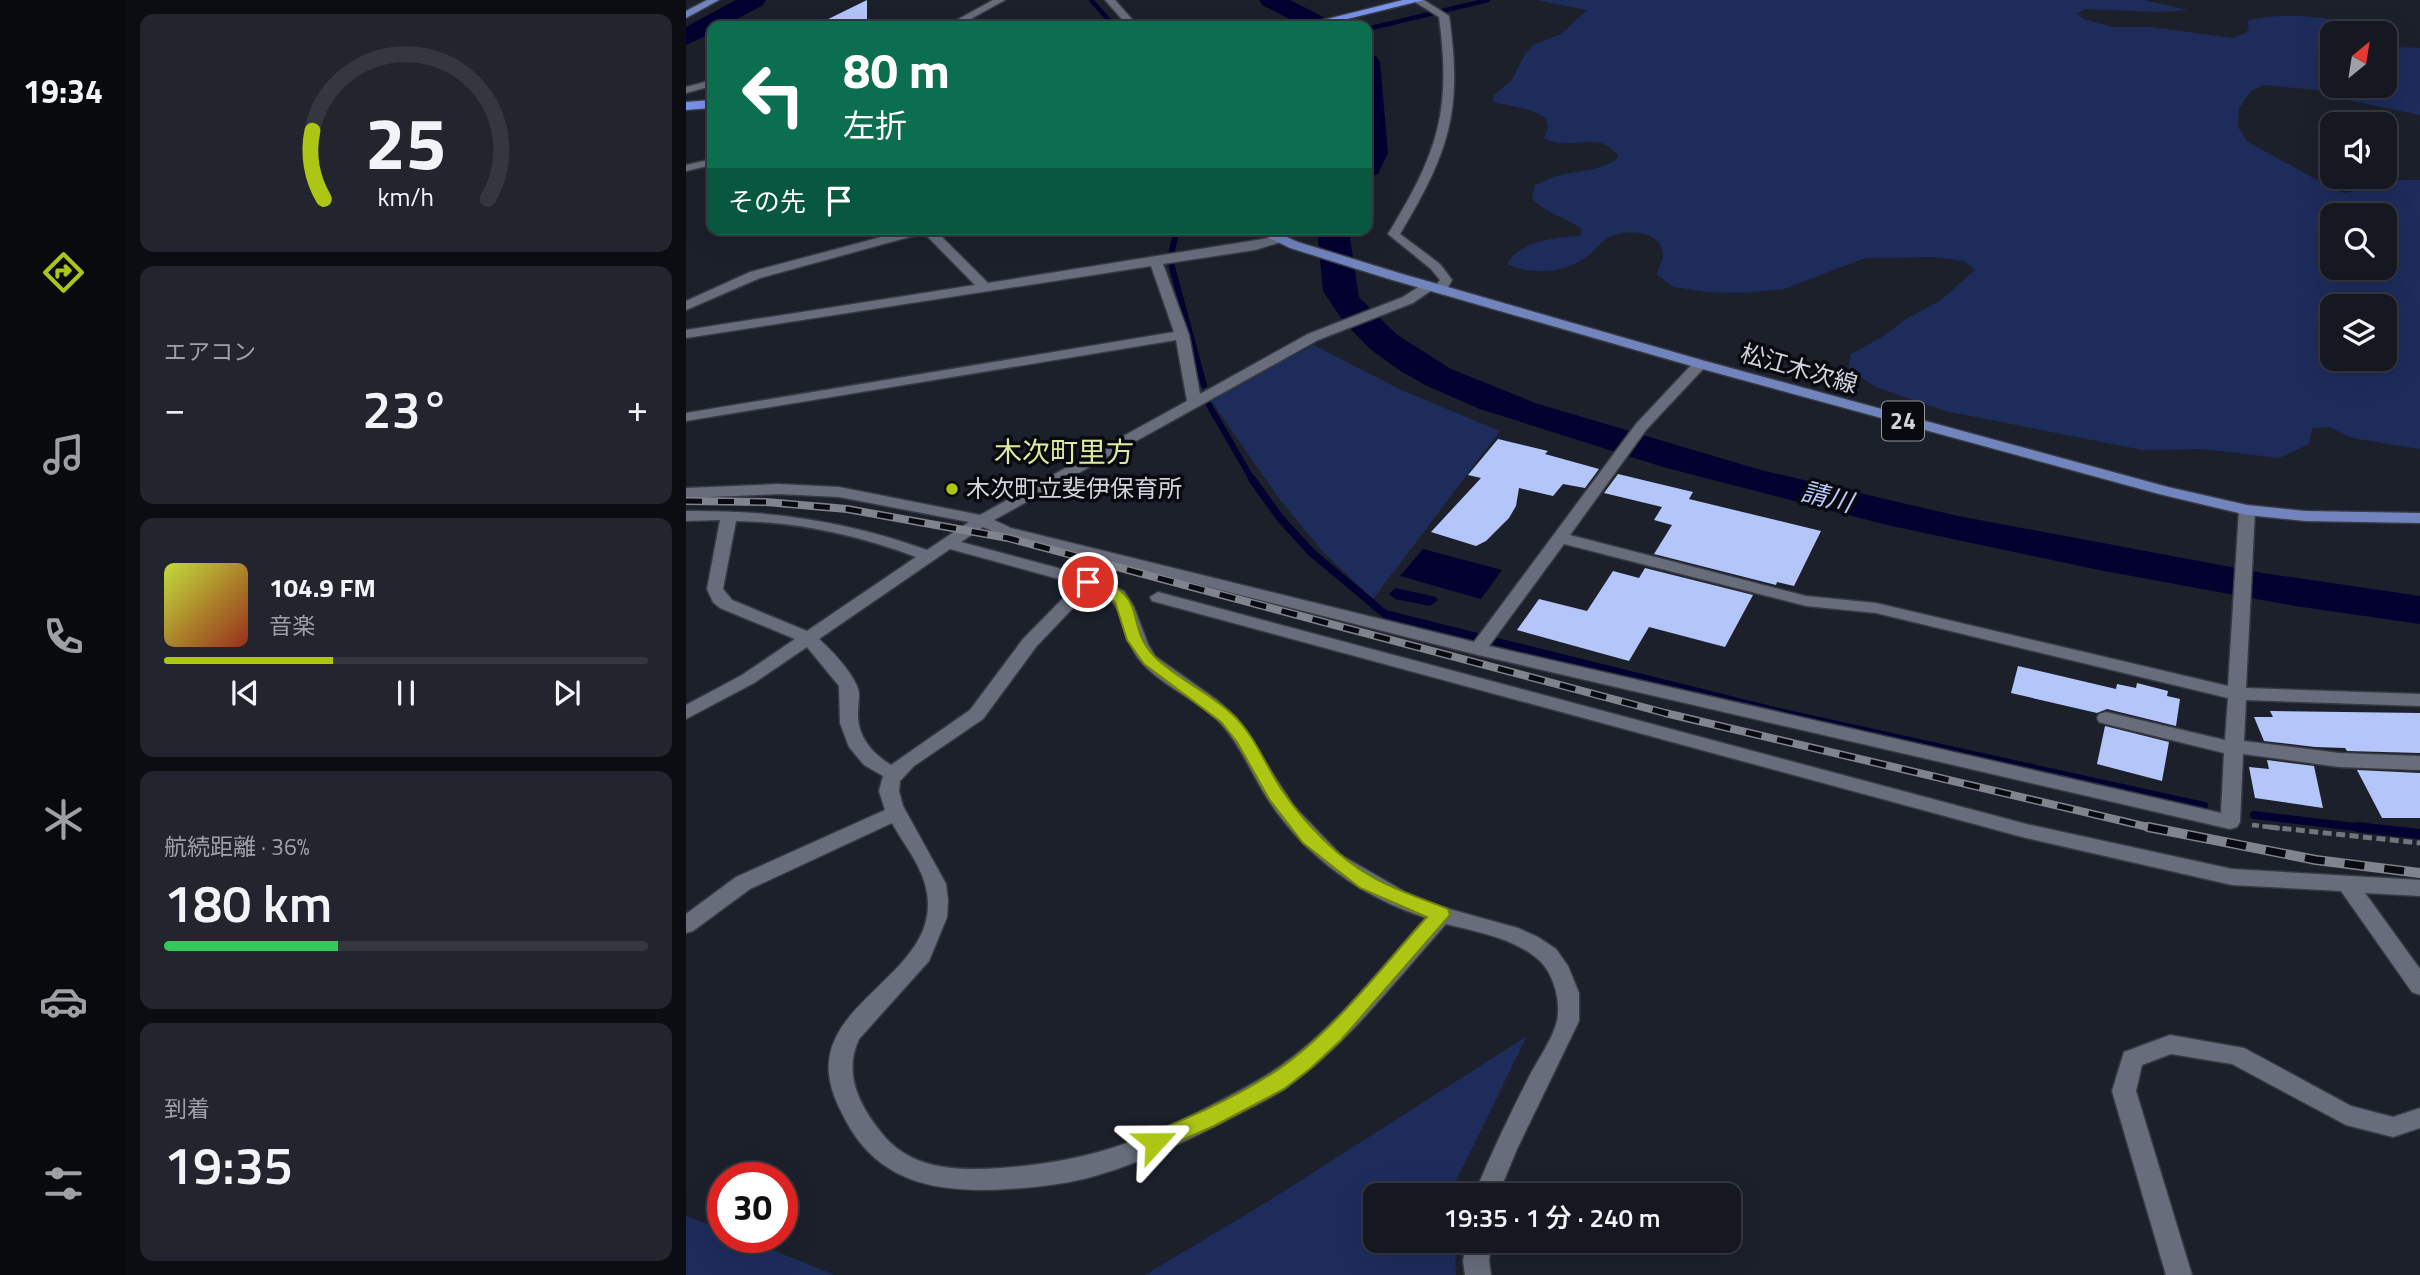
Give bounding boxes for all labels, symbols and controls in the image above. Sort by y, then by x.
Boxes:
north arrow [2320,21,2398,98]
map controls [2320,21,2397,371]
text: 80 m [843,32,950,107]
icon: left [728,49,819,140]
text: 19:34 [23,67,103,115]
text: 25 [365,87,447,197]
text: 左折 [843,101,907,149]
button: sound [2320,112,2397,189]
text: km/h [378,178,434,216]
text: その先 [728,182,806,221]
icon: arrive [820,182,858,220]
button: search [2320,203,2397,280]
icon: directions [39,248,88,297]
button: layers [2320,294,2397,371]
text: エアコン [164,334,256,369]
street label: 松江木次線 [1737,334,1862,402]
text: 23° [362,369,450,448]
text: − [164,379,185,437]
text: + [627,379,648,437]
road number: 24 [1882,402,1924,440]
icon: music [39,430,88,479]
district label: 木次町里方 [994,430,1134,473]
place label: 木次町立斐伊保育所 [966,470,1182,506]
water label: 請川 [1797,471,1860,522]
marker: 木次町立斐伊保育所 [944,481,960,497]
pin [1058,552,1118,612]
icon: arrive [1069,563,1107,601]
text: 104.9 FM [269,568,376,607]
text: 音楽 [269,608,315,643]
icon: phone [39,612,88,661]
icon: previous [226,674,264,712]
icon: pause [387,674,425,712]
icon: next [548,674,586,712]
icon: climate [39,795,88,844]
text: 航続距離 · 36% [164,829,310,864]
text: 180 km [164,863,332,942]
icon: car [39,977,88,1026]
text: 到着 [164,1091,210,1126]
position arrow [1118,1105,1192,1179]
text: 19:35 [164,1125,293,1204]
icon: filters [39,1159,88,1208]
speed limit sign: 30 [707,1162,798,1253]
text: 19:35 · 1 分 · 240 m [1443,1198,1661,1237]

